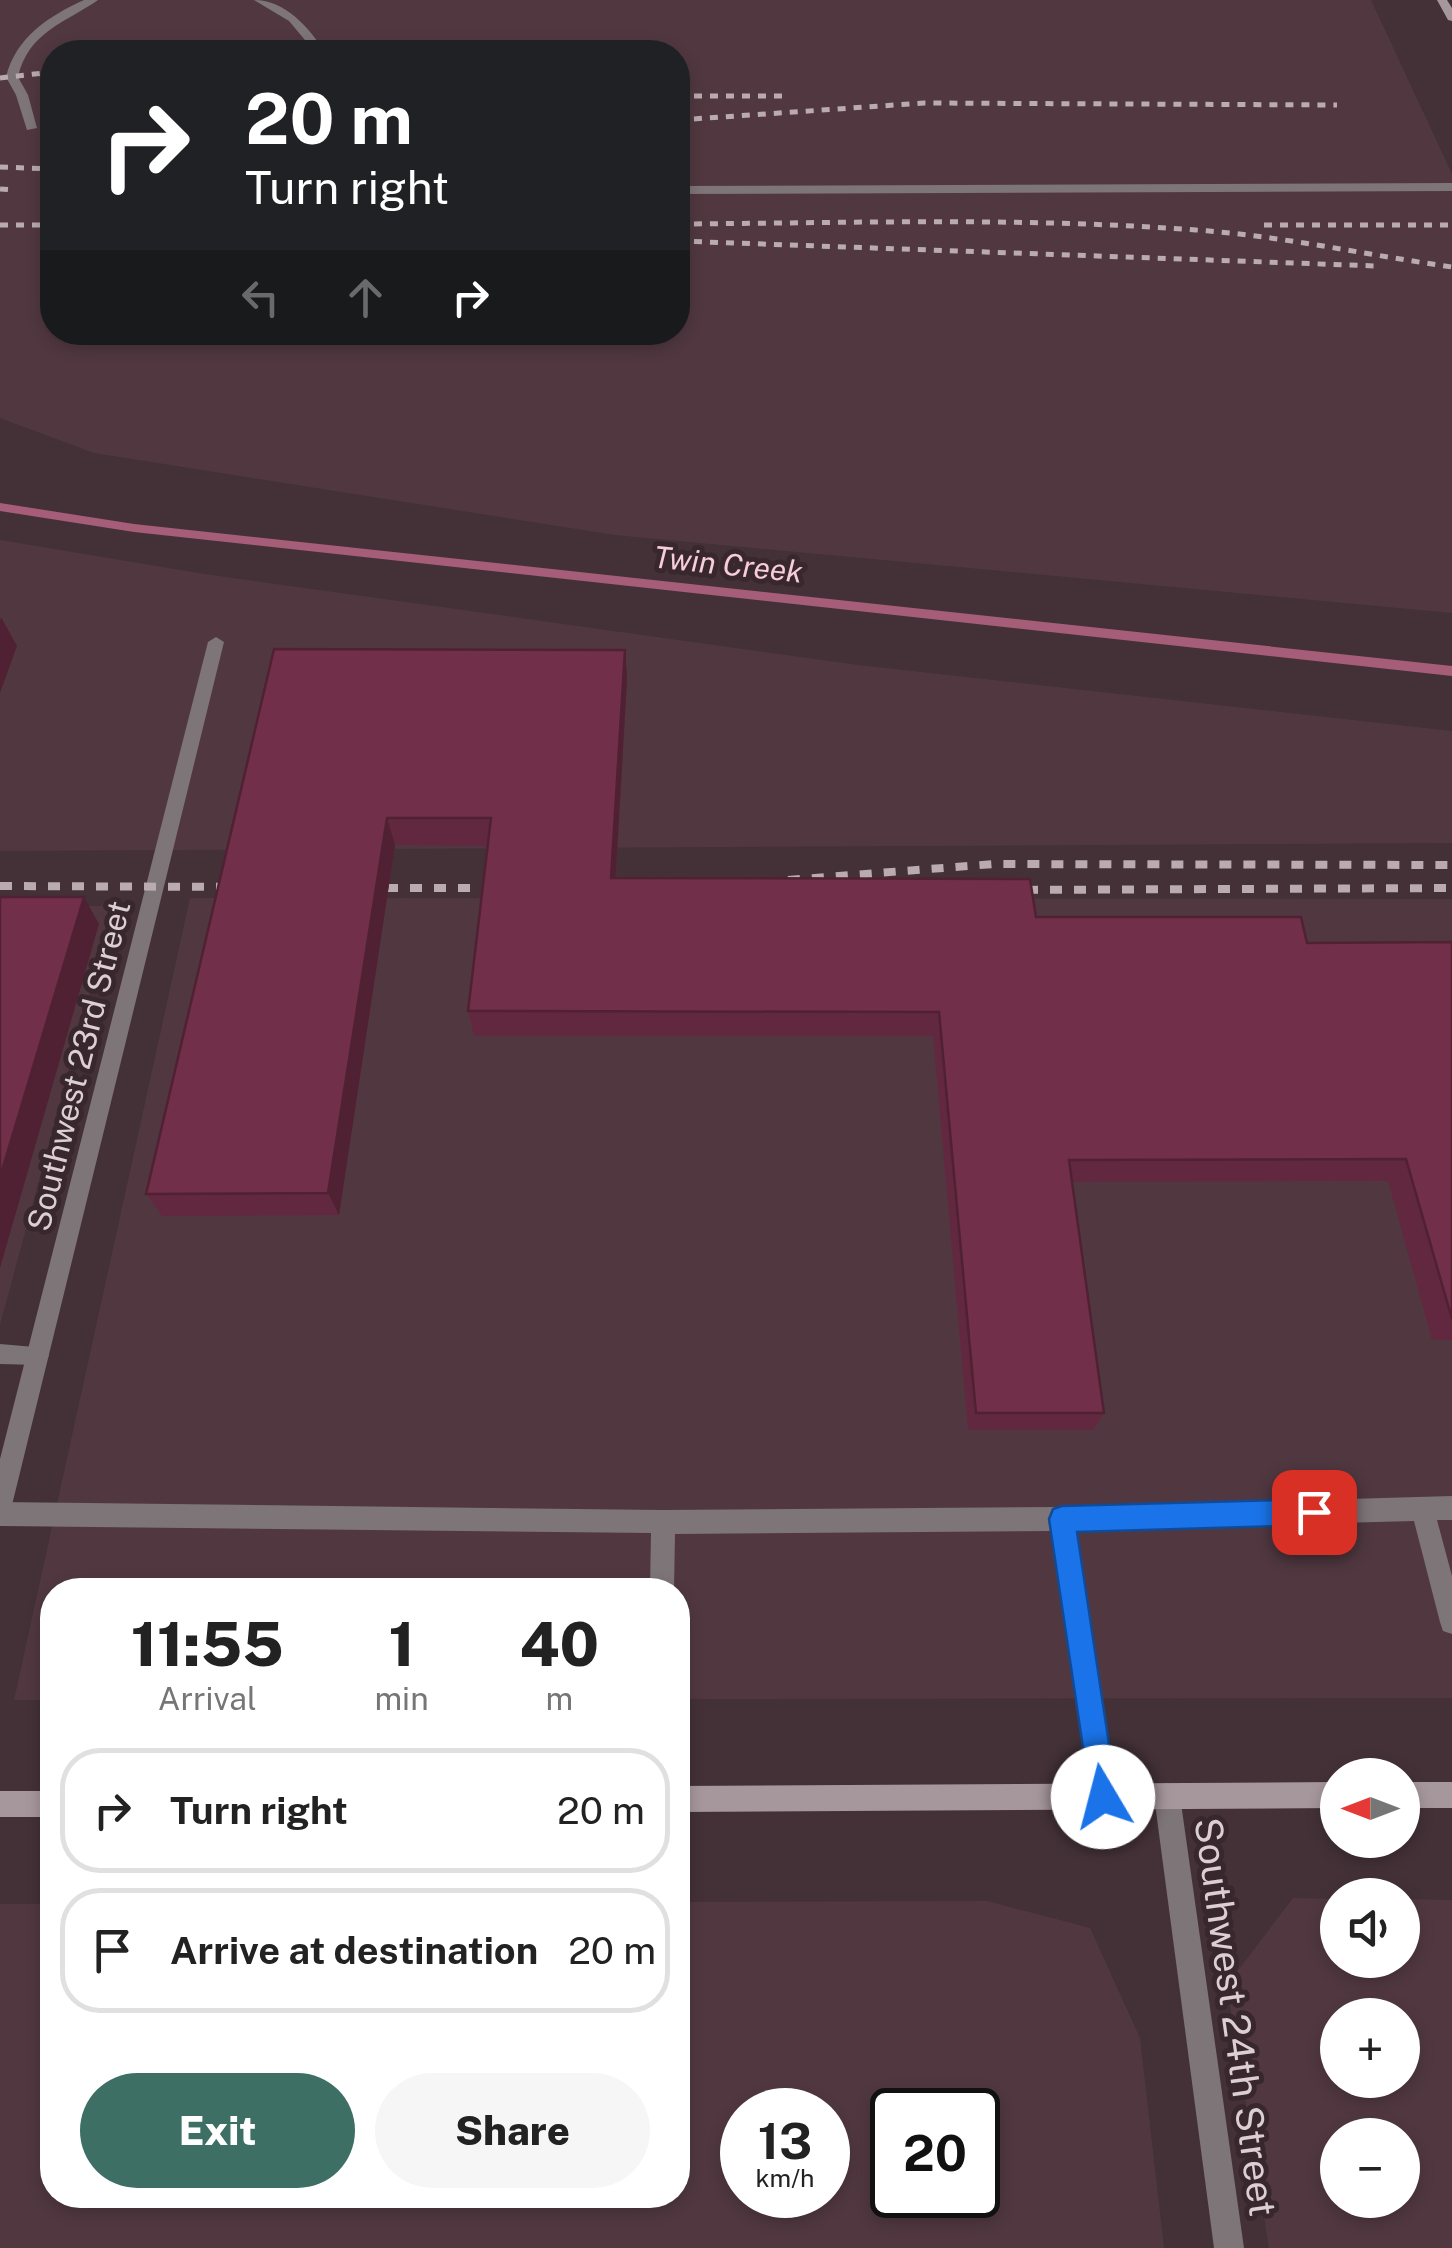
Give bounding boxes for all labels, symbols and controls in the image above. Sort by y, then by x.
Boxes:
text: 20 m [245,77,413,160]
icon: right [80,80,210,210]
text: Turn right [245,161,449,214]
icon: left [233,270,288,325]
icon: ahead [338,270,393,325]
icon: right [443,270,498,325]
water label: Twin Creek [652,538,805,590]
street label: Southwest 23rd Street [20,897,137,1235]
pin [1272,1470,1357,1555]
icon: arrive [1287,1485,1342,1540]
text: 11:55 [131,1609,284,1680]
text: 1 [388,1609,415,1680]
text: 40 [519,1609,599,1680]
text: Arrival [158,1680,257,1717]
text: min [374,1680,429,1717]
text: m [545,1680,573,1717]
position arrow [1051,1745,1155,1849]
north arrow [1320,1758,1420,1858]
map controls [1320,1758,1420,2218]
icon: right [85,1783,140,1838]
text: Turn right [170,1788,348,1833]
text: 20 m [557,1788,645,1833]
street label: Southwest 24th Street [1185,1815,1286,2219]
button: sound [1320,1878,1420,1978]
icon: arrive [85,1923,140,1978]
text: Arrive at destination [170,1928,538,1973]
text: 20 m [568,1928,656,1973]
button: + [1320,1998,1420,2098]
button: Exit [80,2073,355,2188]
button: Share [375,2073,650,2188]
speed limit sign: 20 [870,2088,1000,2218]
text: 13 [758,2111,812,2170]
button: − [1320,2118,1420,2218]
text: km/h [756,2163,814,2193]

